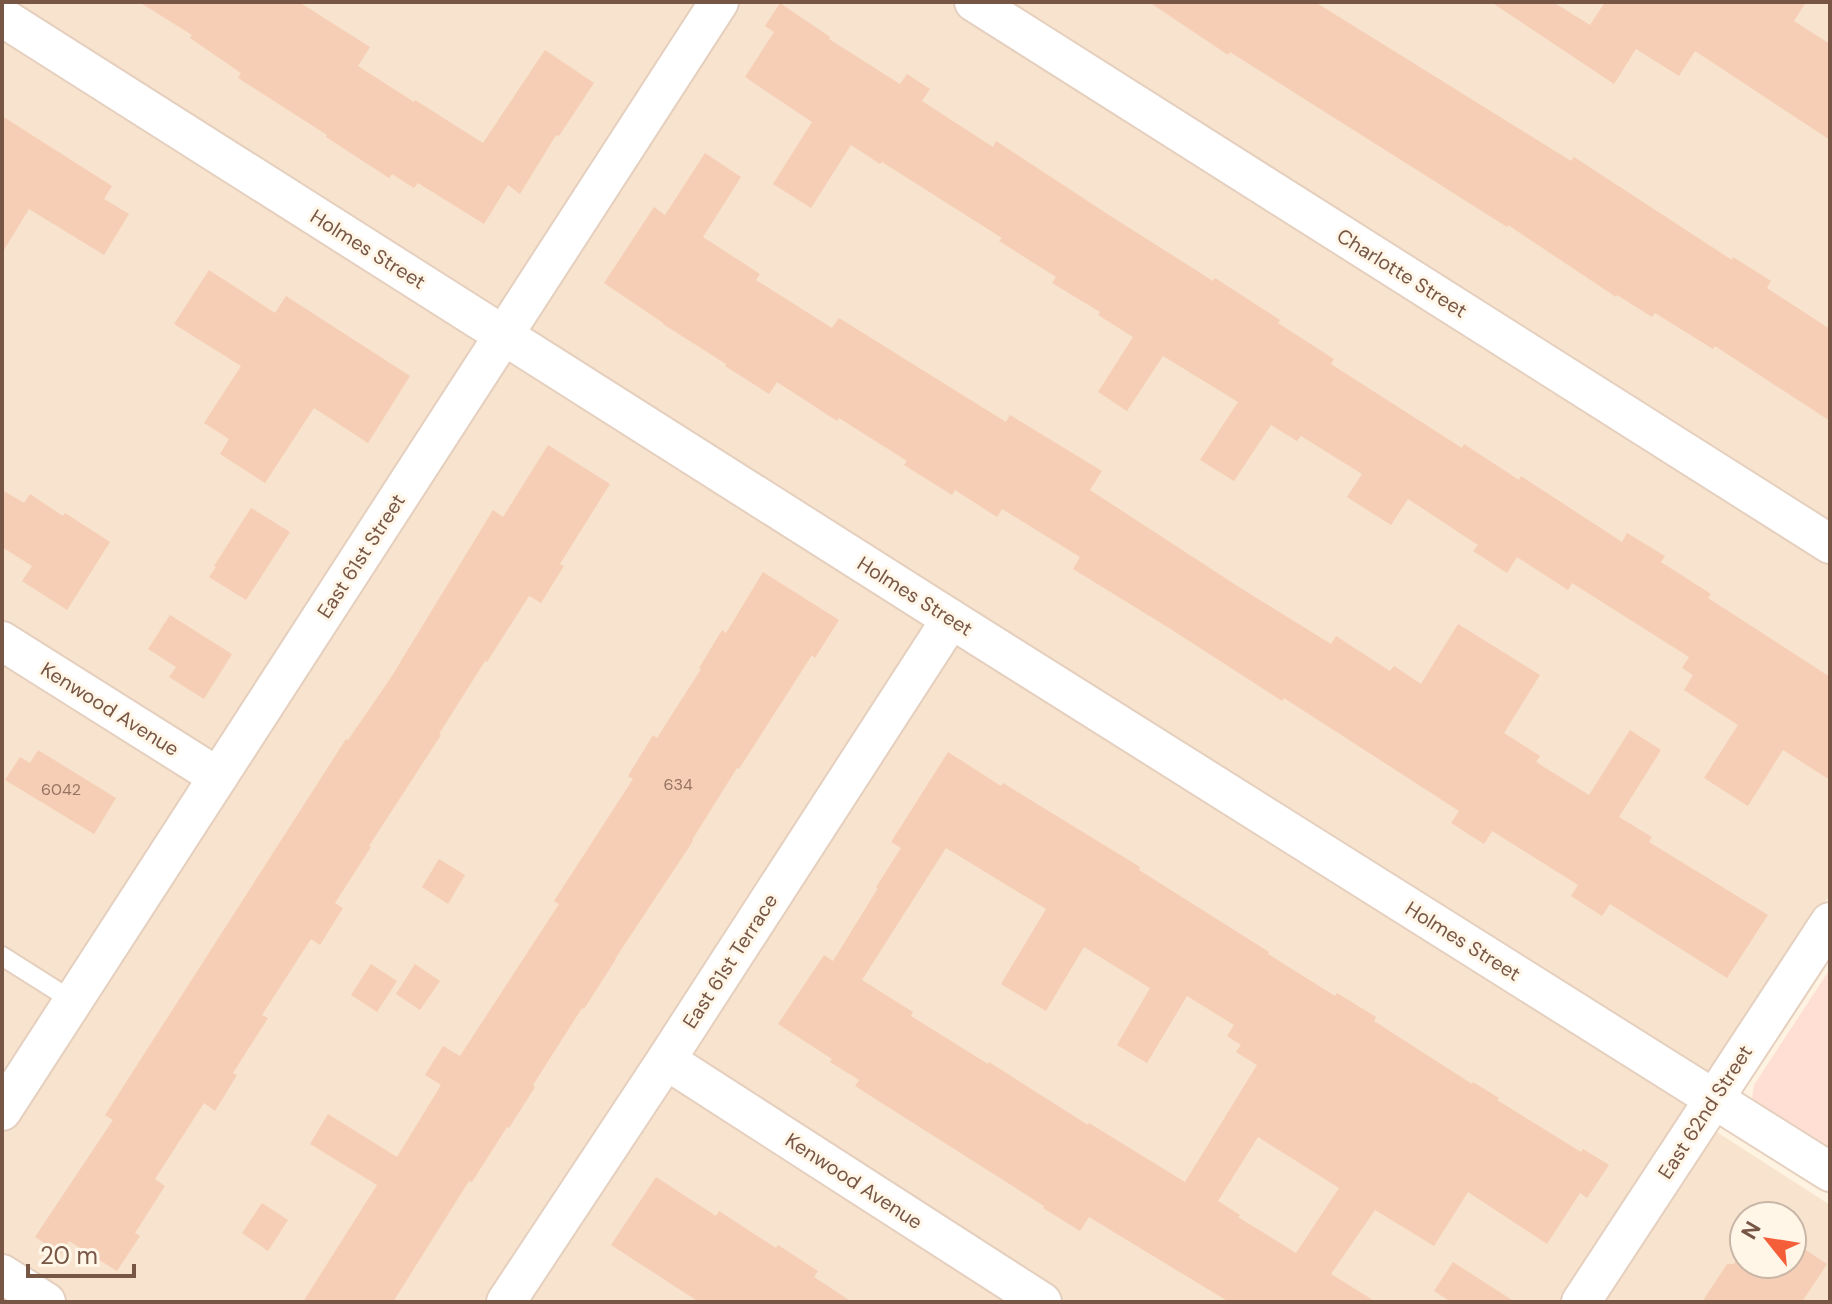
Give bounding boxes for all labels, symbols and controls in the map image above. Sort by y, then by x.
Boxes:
street label: Holmes Street [305,203,431,295]
street label: Charlotte Street [1332,223,1472,324]
street label: East 61st Street [311,489,411,623]
street label: Holmes Street [852,550,978,642]
street label: Kenwood Avenue [36,656,184,762]
house number: 634 [663,774,693,795]
house number: 6042 [41,779,81,800]
street label: East 61st Terrace [677,889,783,1033]
street label: Holmes Street [1400,895,1526,987]
street label: East 62nd Street [1652,1040,1758,1184]
street label: Kenwood Avenue [781,1127,927,1235]
north arrow [1728,1200,1808,1280]
text: N [1735,1216,1768,1244]
scale bar [28,1228,134,1278]
text: 20 m [40,1240,98,1271]

